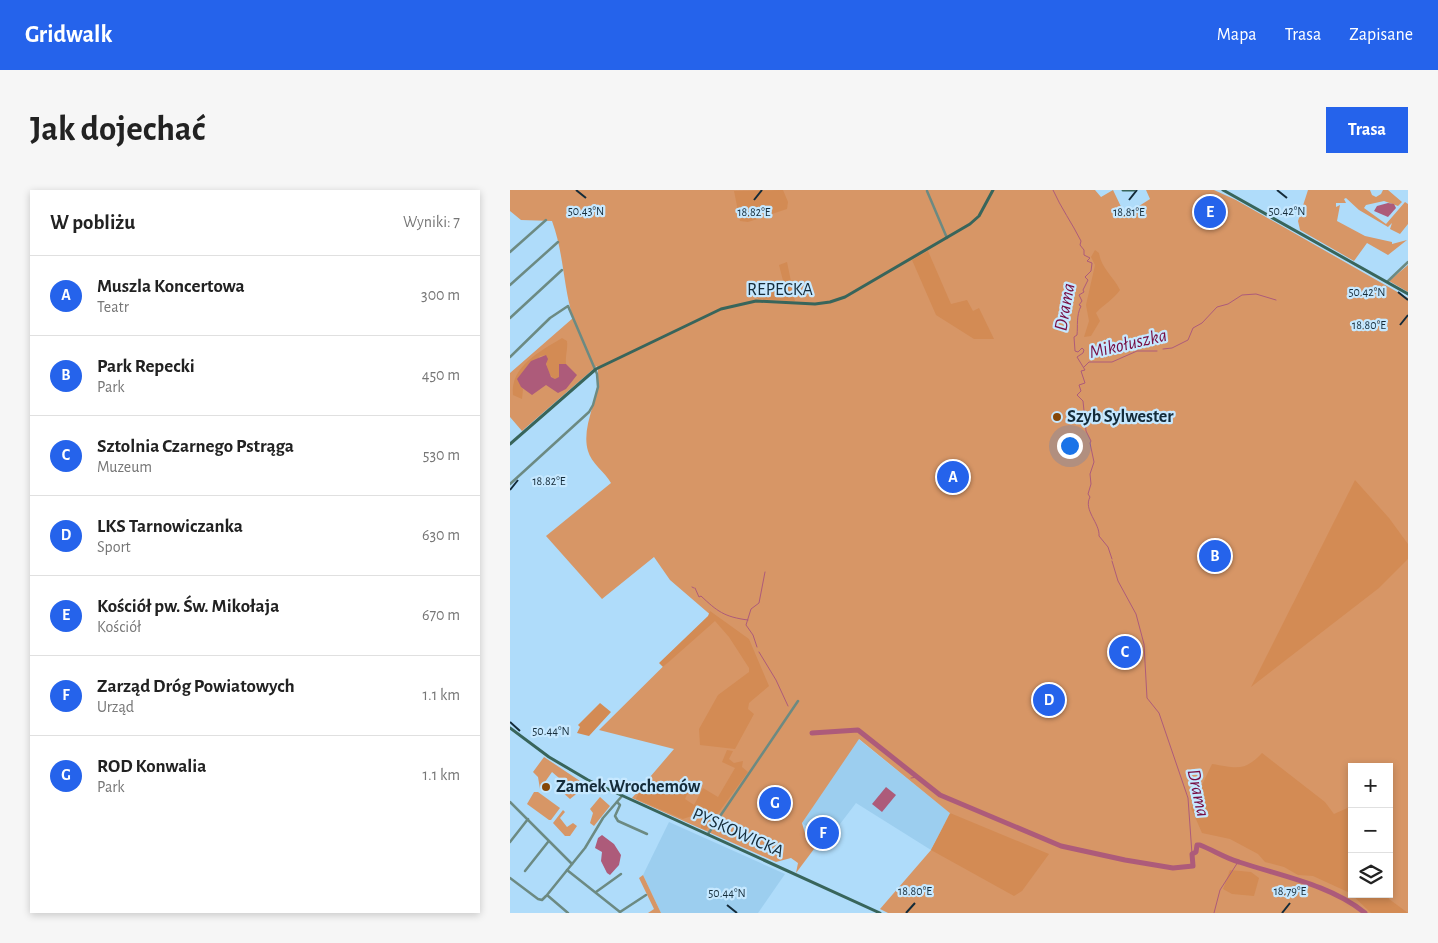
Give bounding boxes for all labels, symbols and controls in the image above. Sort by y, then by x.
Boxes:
text: Gridwalk [25,23,112,47]
text: Mapa [1217,26,1257,44]
text: Trasa [1285,26,1321,44]
text: Zapisane [1349,26,1413,44]
button: Trasa [1326,107,1408,153]
text: Jak dojechać [30,112,205,147]
pin: E [1194,193,1226,231]
text: 50.43°N [568,205,604,217]
text: 50.42°N [1268,205,1306,217]
text: 18.82°E [737,206,771,218]
text: 18.81°E [1113,206,1145,218]
text: W pobliżu [50,212,135,233]
text: Wyniki: 7 [403,214,460,230]
text: Muszla Koncertowa [97,277,245,296]
street label: REPECKA [747,281,814,299]
water label: Drama [1051,282,1079,332]
text: 50.42°N [1348,286,1386,298]
text: A [61,287,71,303]
text: 300 m [421,287,460,303]
text: Teatr [97,299,129,315]
text: 18.80°E [1352,319,1386,331]
water label: Mikołuszka [1087,326,1169,362]
text: Park Repecki [97,357,195,376]
text: B [61,367,71,383]
text: 450 m [422,367,460,383]
text: Park [97,379,125,395]
place label: Szyb Sylwester [1067,408,1174,426]
marker: Szyb Sylwester [1051,411,1063,423]
your location [1057,433,1083,459]
text: Sztolnia Czarnego Pstrąga [97,437,294,456]
text: C [62,447,70,463]
text: 530 m [423,447,460,463]
pin: A [937,458,969,496]
text: Muzeum [97,459,152,475]
text: 18.82°E [532,475,566,487]
text: LKS Tarnowiczanka [97,517,243,536]
text: D [61,527,71,543]
text: 630 m [422,527,460,543]
pin: B [1199,537,1231,575]
text: Sport [97,539,131,555]
text: Kościół pw. Św. Mikołaja [97,597,279,616]
text: E [62,607,70,623]
text: 670 m [422,607,460,623]
text: Kościół [97,619,141,635]
pin: C [1109,633,1141,671]
text: Zarząd Dróg Powiatowych [97,677,295,696]
pin: D [1033,681,1065,719]
text: F [62,687,70,703]
text: 1.1 km [423,687,460,703]
text: Urząd [97,699,134,715]
text: 50.44°N [532,725,570,737]
text: ROD Konwalia [97,757,206,776]
map controls [1348,763,1393,898]
button: + [1348,763,1393,808]
text: G [61,767,71,783]
text: 1.1 km [423,767,460,783]
water label: Drama [1184,767,1212,819]
place label: Zamek Wrochemów [556,778,701,796]
text: Park [97,779,125,795]
marker: Zamek Wrochemów [540,781,552,793]
pin: G [759,784,791,822]
street label: PYSKOWICKA [690,805,787,861]
button: − [1348,808,1393,853]
pin: F [807,814,839,852]
button: layers [1348,853,1393,898]
text: 18.80°E [898,885,932,897]
text: 18.79°E [1274,885,1306,897]
text: 50.44°N [708,887,746,899]

